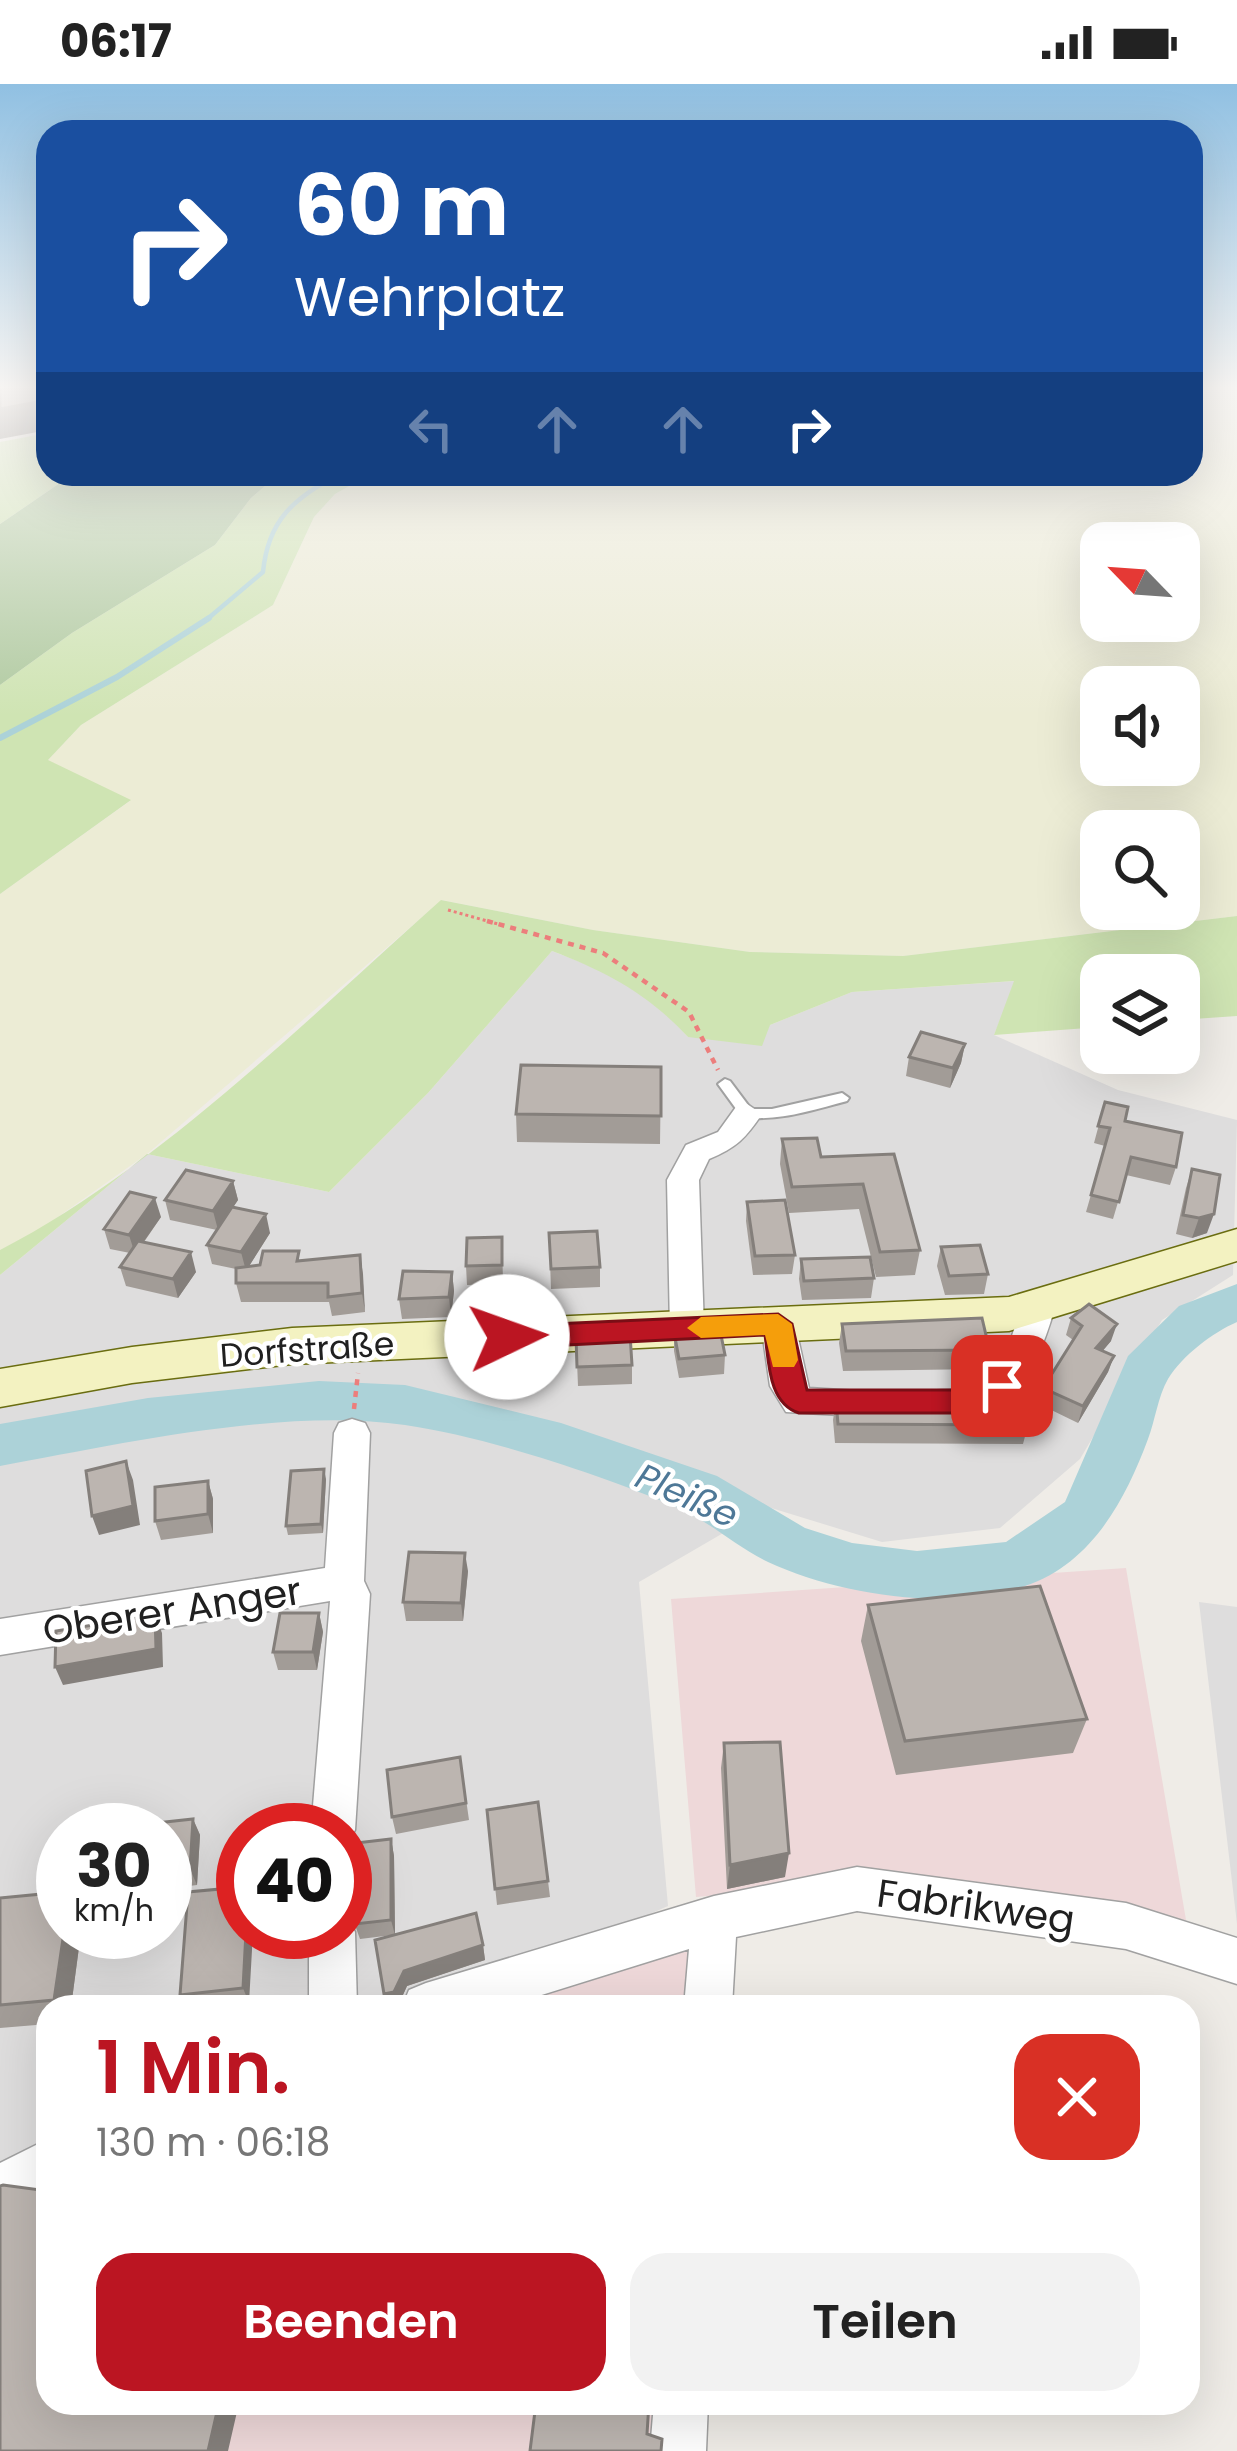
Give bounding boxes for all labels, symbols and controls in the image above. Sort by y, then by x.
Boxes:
text: 06:17 [60,10,172,73]
text: 60 m [294,147,509,264]
icon: right [96,168,252,324]
text: Wehrplatz [294,259,565,335]
icon: left [398,396,464,462]
icon: ahead [524,396,590,462]
icon: ahead [650,396,716,462]
icon: right [776,396,842,462]
north arrow [1080,522,1200,642]
map controls [1080,522,1200,1074]
button: sound [1080,666,1200,786]
button: search [1080,810,1200,930]
button: layers [1080,954,1200,1074]
position arrow [444,1274,570,1400]
street label: Dorfstraße [218,1320,396,1379]
pin [951,1335,1053,1437]
icon: arrive [969,1353,1035,1419]
water label: Pleiße [628,1450,746,1540]
street label: Oberer Anger [39,1563,305,1658]
speed limit sign: 40 [216,1803,372,1959]
text: 30 [76,1824,152,1908]
street label: Fabrikweg [874,1865,1078,1948]
text: km/h [74,1889,154,1932]
text: 1 Min. [96,2017,290,2118]
button: close [1014,2034,1140,2160]
text: 130 m · 06:18 [96,2115,330,2170]
button: Beenden [96,2253,606,2391]
button: Teilen [630,2253,1140,2391]

